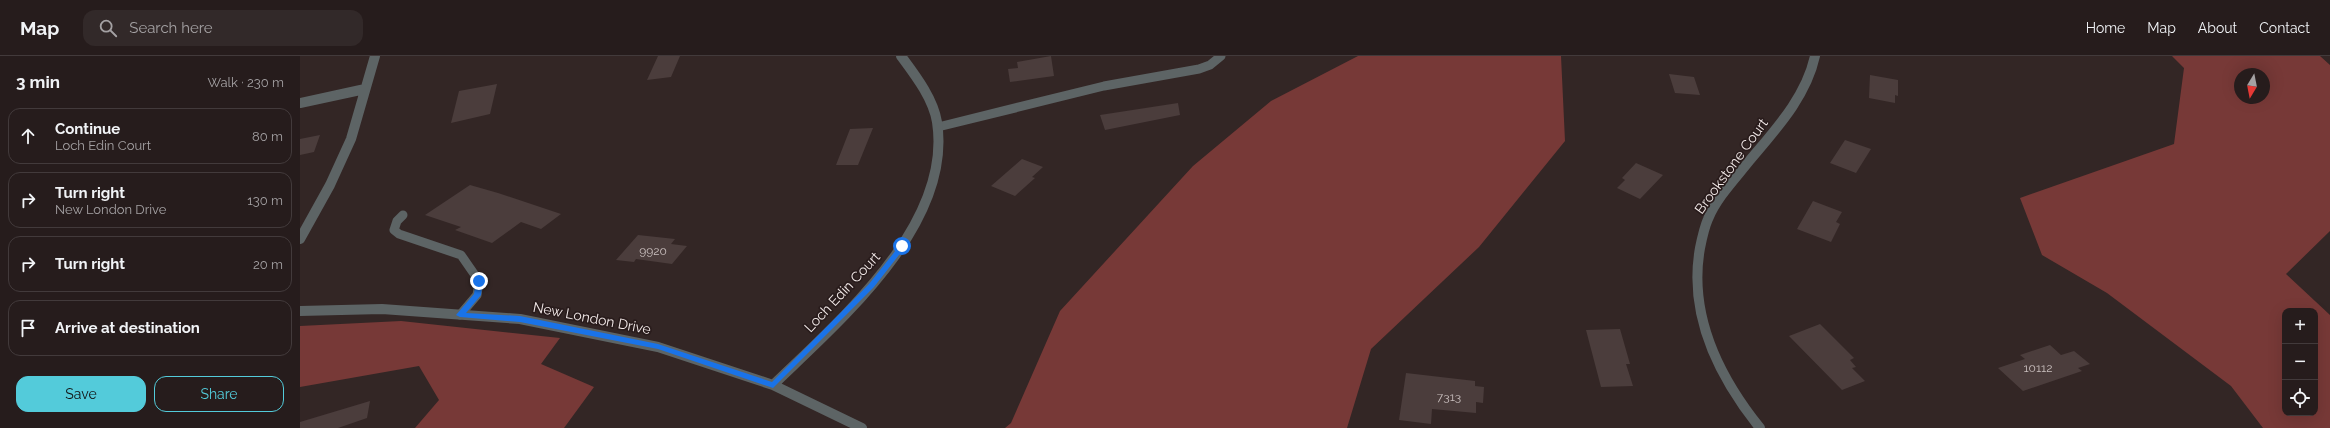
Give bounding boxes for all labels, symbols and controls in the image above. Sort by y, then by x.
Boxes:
search box [83,10,363,46]
text: Map [20,17,59,39]
icon: search [97,17,119,39]
text: Search here [129,19,213,37]
text: Home [2086,20,2125,36]
text: Map [2147,20,2176,36]
text: About [2198,20,2237,36]
text: Contact [2259,20,2310,36]
north arrow [2234,68,2270,104]
text: 3 min [16,72,60,92]
text: Walk · 230 m [208,75,284,90]
street label: Brookstone Court [1691,115,1771,217]
text: Continue [55,120,120,138]
icon: ahead [17,125,39,147]
text: 80 m [252,129,283,144]
text: Loch Edin Court [55,138,151,153]
text: Turn right [55,184,125,202]
icon: right [17,189,39,211]
text: 130 m [247,193,283,208]
text: New London Drive [55,202,166,217]
route start [893,237,911,255]
house number: 9920 [639,244,667,258]
street label: Loch Edin Court [801,249,883,335]
icon: right [17,253,39,275]
text: Turn right [55,255,125,273]
text: 20 m [253,257,283,272]
route end [470,272,488,290]
street label: New London Drive [532,299,652,337]
map controls [2282,308,2318,416]
button: + [2282,308,2318,344]
icon: arrive [17,317,39,339]
text: Arrive at destination [55,319,200,337]
button: − [2282,344,2318,380]
house number: 10112 [2023,361,2053,375]
button: Save [16,376,146,412]
button: Share [154,376,284,412]
button: locate [2282,380,2318,416]
house number: 7313 [1437,390,1461,404]

